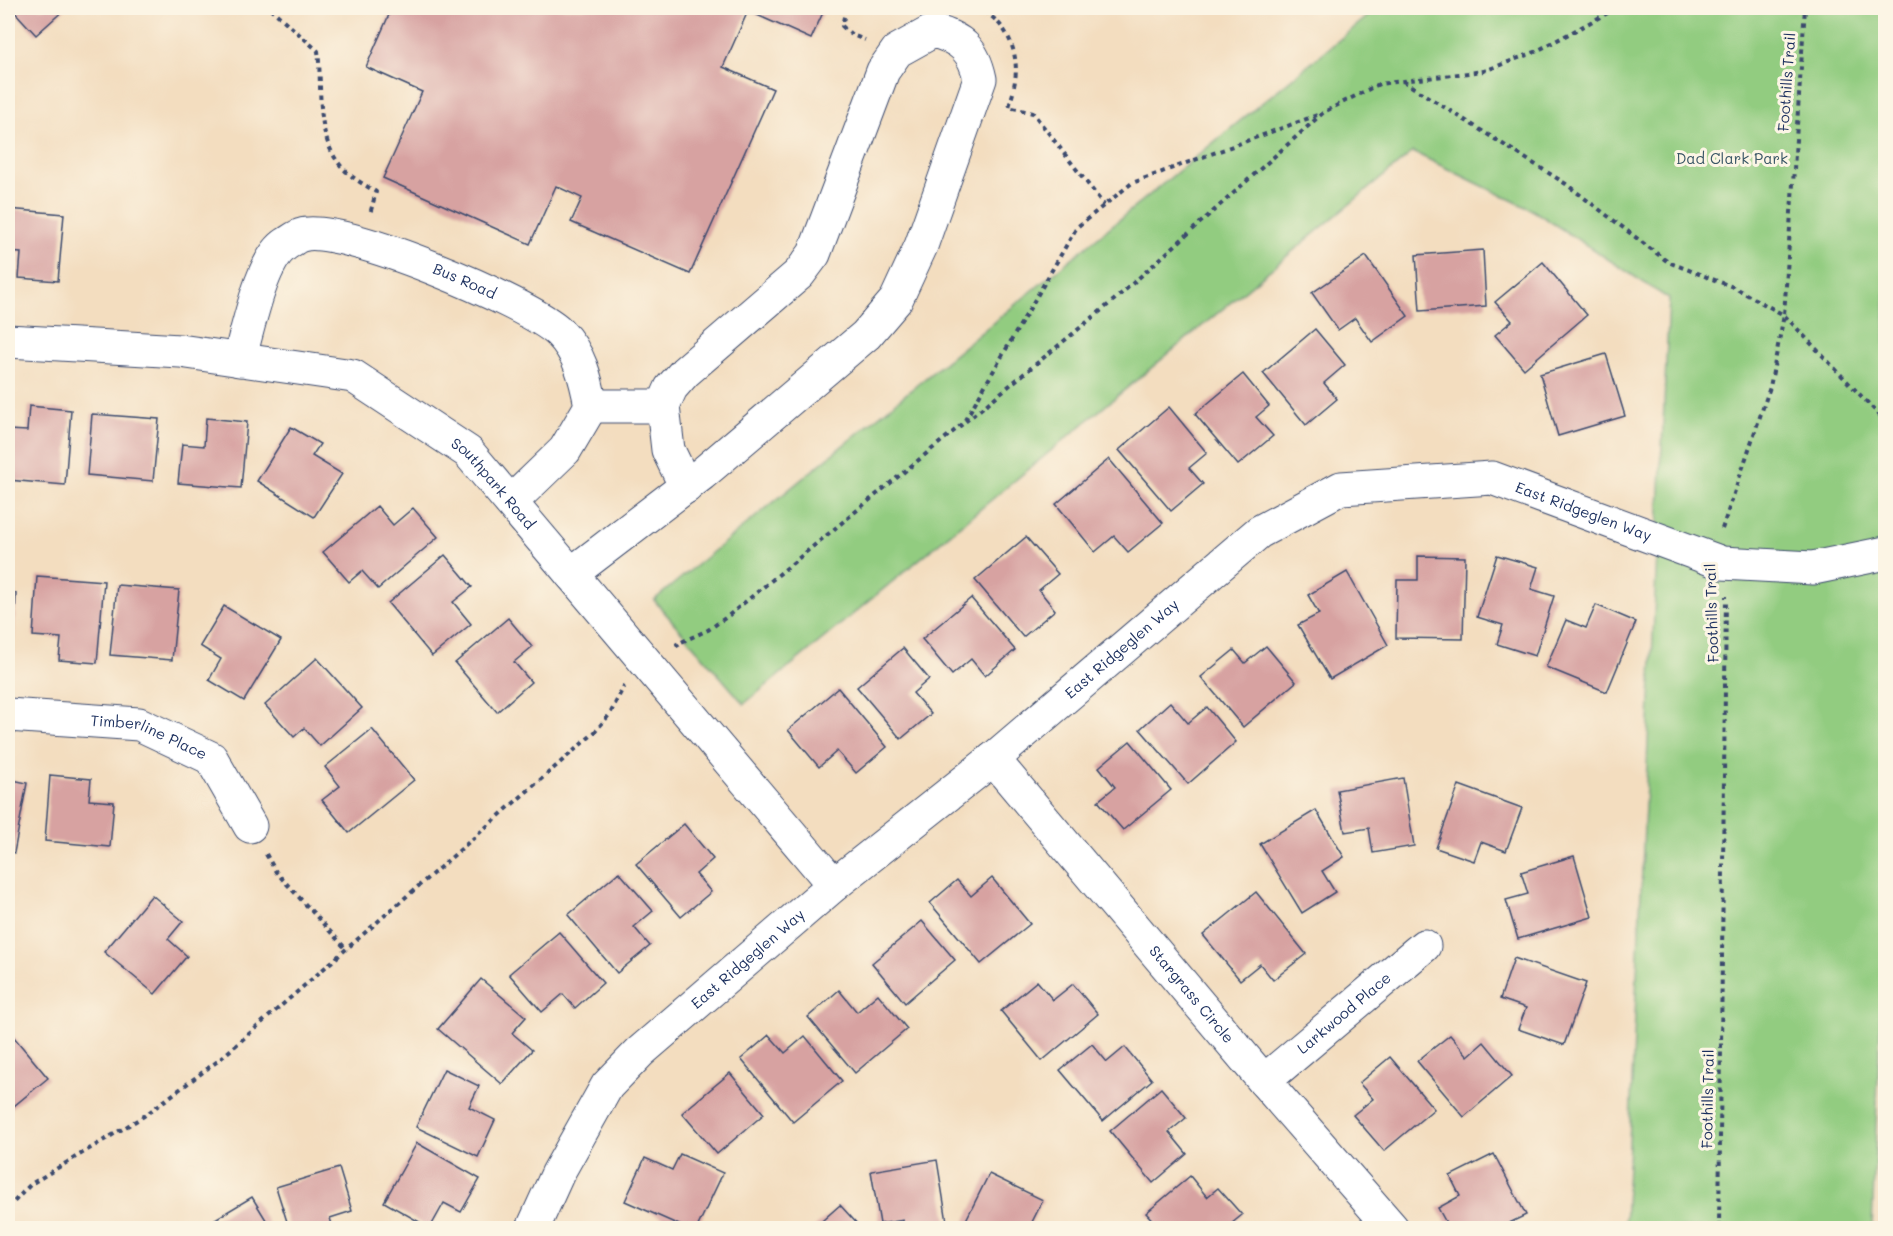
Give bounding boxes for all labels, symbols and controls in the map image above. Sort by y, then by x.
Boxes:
street label: Foothills Trail [1773,32,1799,132]
park label: Dad Clark Park [1676,148,1788,168]
street label: Bus Road [430,258,500,303]
street label: Southpark Road [448,433,540,533]
street label: East Ridgeglen Way [1513,477,1655,545]
street label: Foothills Trail [1699,563,1723,663]
street label: East Ridgeglen Way [1060,594,1183,702]
street label: Timberline Place [90,710,211,764]
street label: East Ridgeglen Way [686,904,808,1013]
street label: Stargrass Circle [1145,941,1239,1047]
street label: Larkwood Place [1292,967,1395,1058]
street label: Foothills Trail [1696,1049,1718,1149]

